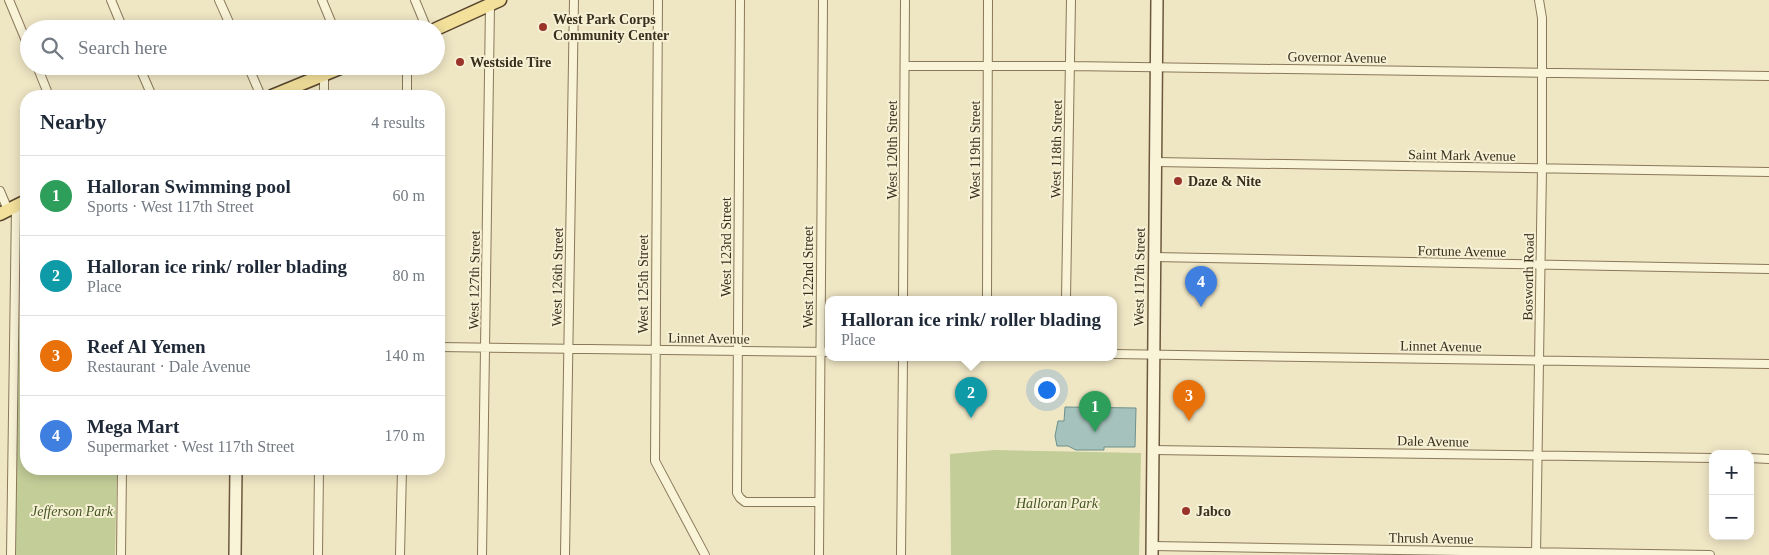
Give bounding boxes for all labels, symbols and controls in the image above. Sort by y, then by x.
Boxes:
place label: West Park Corps Community Center [553,12,669,43]
search box [20,20,445,75]
marker: West Park Corps Community Center [537,21,549,33]
icon: search [38,34,66,62]
text: Search here [78,37,167,58]
street label: Governor Avenue [1287,49,1387,66]
place label: Westside Tire [470,55,551,70]
marker: Westside Tire [454,56,466,68]
street label: West 118th Street [1048,99,1065,198]
street label: West 120th Street [885,100,900,200]
street label: West 119th Street [968,101,983,199]
text: Nearby [40,110,107,134]
text: 4 results [371,114,425,131]
street label: Saint Mark Avenue [1408,147,1516,164]
place label: Daze & Nite [1188,174,1261,189]
marker: Daze & Nite [1172,175,1184,187]
text: Halloran Swimming pool [87,176,291,197]
text: 1 [52,187,60,204]
text: 60 m [393,187,425,204]
street label: West 123rd Street [719,197,734,297]
text: Sports · West 117th Street [87,198,254,215]
street label: West 122nd Street [801,226,816,328]
street label: West 126th Street [549,227,566,327]
street label: West 117th Street [1131,227,1148,326]
street label: West 127th Street [466,230,483,330]
street label: Bosworth Road [1520,233,1537,321]
street label: West 125th Street [636,234,651,334]
street label: Fortune Avenue [1417,243,1507,260]
text: Halloran ice rink/ roller blading [87,256,347,277]
pin: 4 [1185,266,1217,307]
text: 2 [52,267,60,284]
text: 80 m [393,267,425,284]
text: Place [87,278,122,295]
popup [825,296,1117,361]
text: Halloran ice rink/ roller blading [841,309,1101,330]
street label: Linnet Avenue [668,330,750,347]
text: Place [841,331,876,348]
text: Reef Al Yemen [87,336,206,357]
street label: Linnet Avenue [1400,338,1482,355]
text: 3 [52,347,60,364]
text: 140 m [385,347,425,364]
text: Restaurant · Dale Avenue [87,358,251,375]
pin: 2 [955,377,987,418]
your location [1034,377,1060,403]
pin: 3 [1173,380,1205,421]
pin: 1 [1079,391,1111,432]
text: Mega Mart [87,416,179,437]
text: 4 [52,427,60,444]
text: 170 m [385,427,425,444]
street label: Dale Avenue [1397,433,1469,450]
text: Supermarket · West 117th Street [87,438,295,455]
map controls [1709,450,1754,540]
button: + [1709,450,1754,495]
button: − [1709,495,1754,540]
park label: Halloran Park [1015,496,1099,511]
park label: Jefferson Park [31,504,114,519]
place label: Jabco [1196,504,1231,519]
marker: Jabco [1180,505,1192,517]
street label: Thrush Avenue [1388,530,1474,547]

